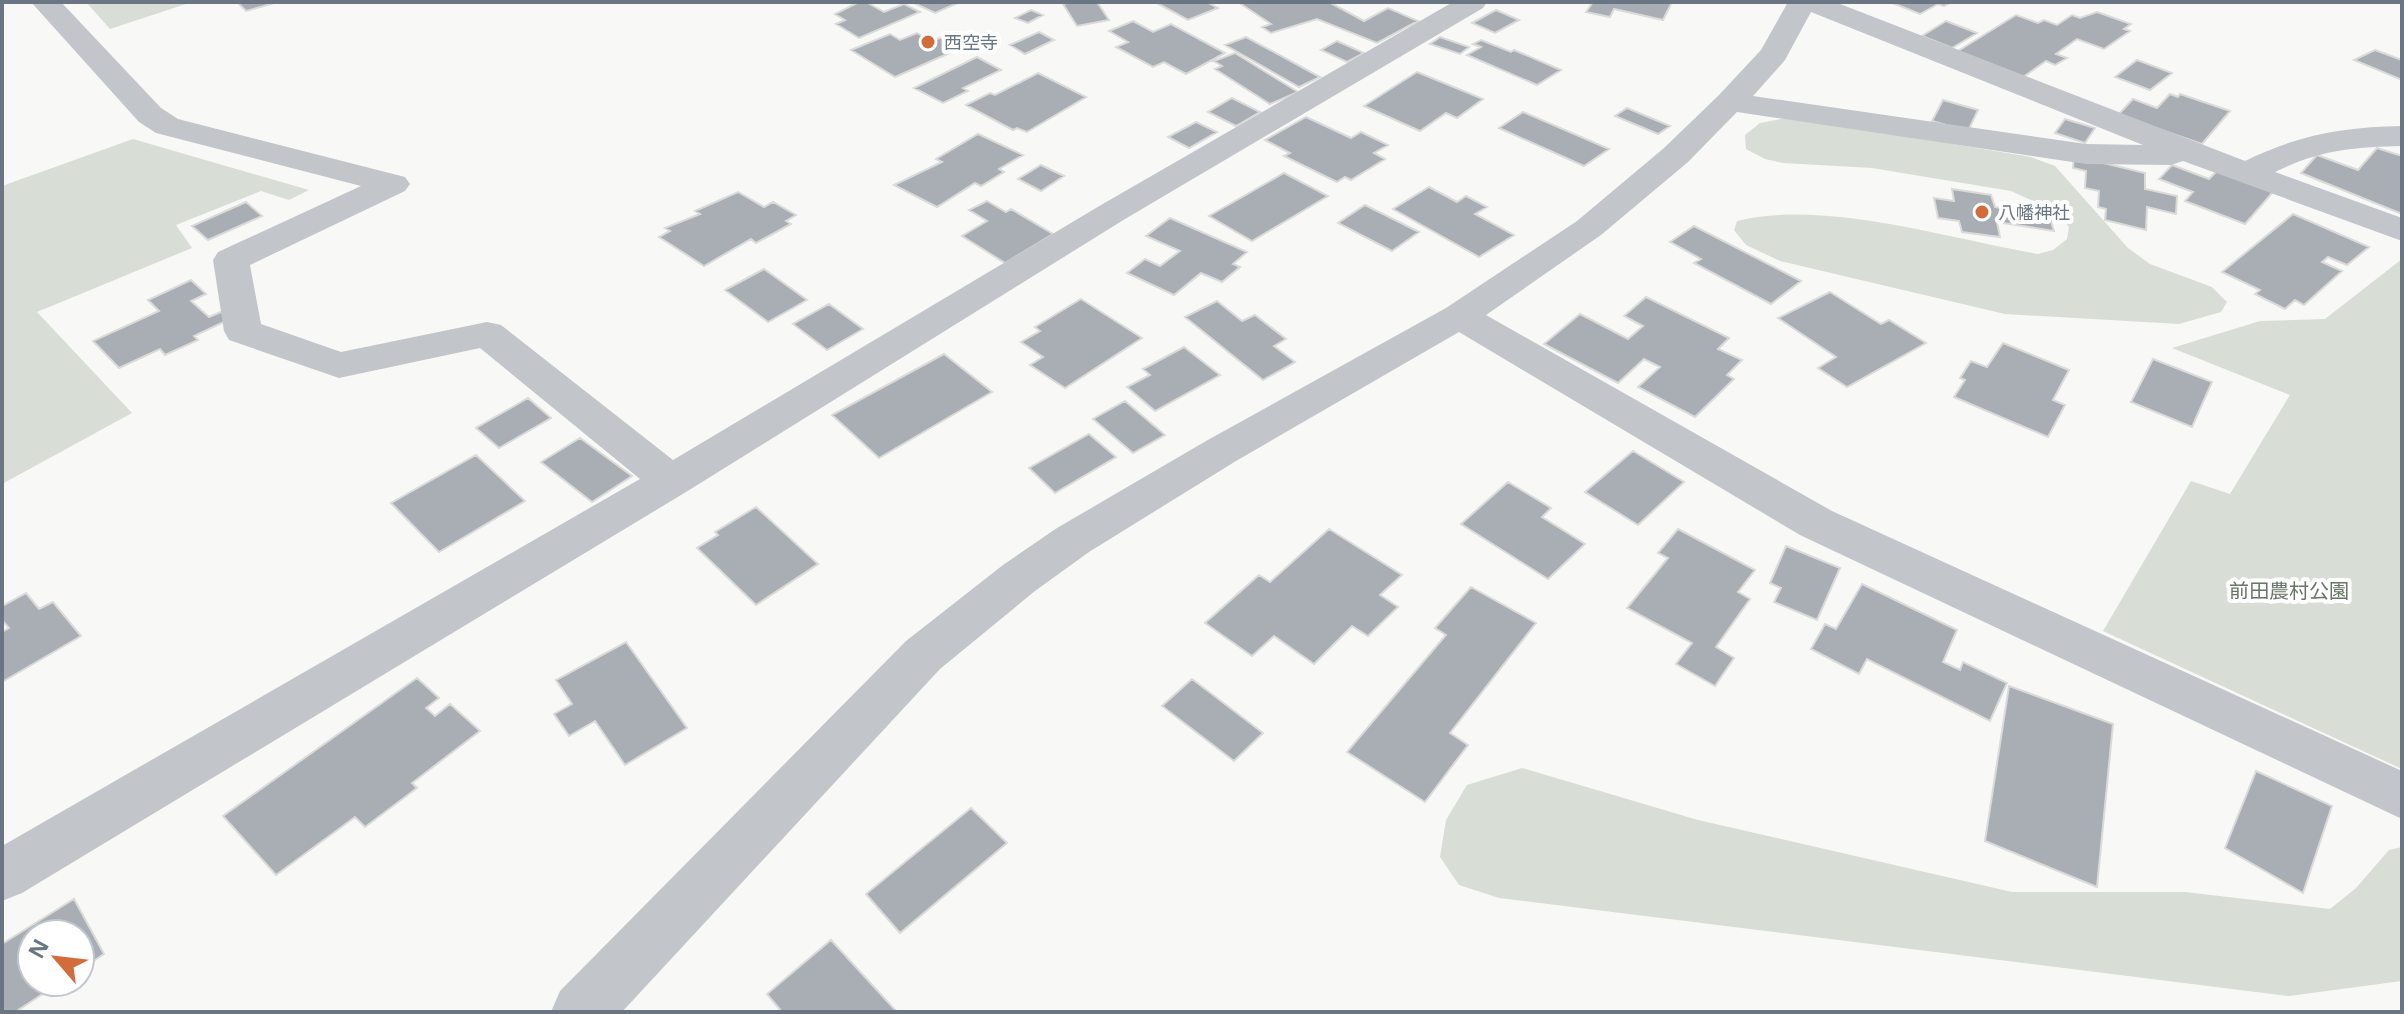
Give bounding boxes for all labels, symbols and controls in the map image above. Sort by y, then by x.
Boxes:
place label: 西空寺 [944,30,998,54]
marker: 西空寺 [919,33,937,51]
place label: 八幡神社 [1998,200,2070,224]
marker: 八幡神社 [1973,203,1991,221]
park label: 前田農村公園 [2229,577,2349,604]
north arrow [16,918,96,998]
text: N [20,933,55,963]

